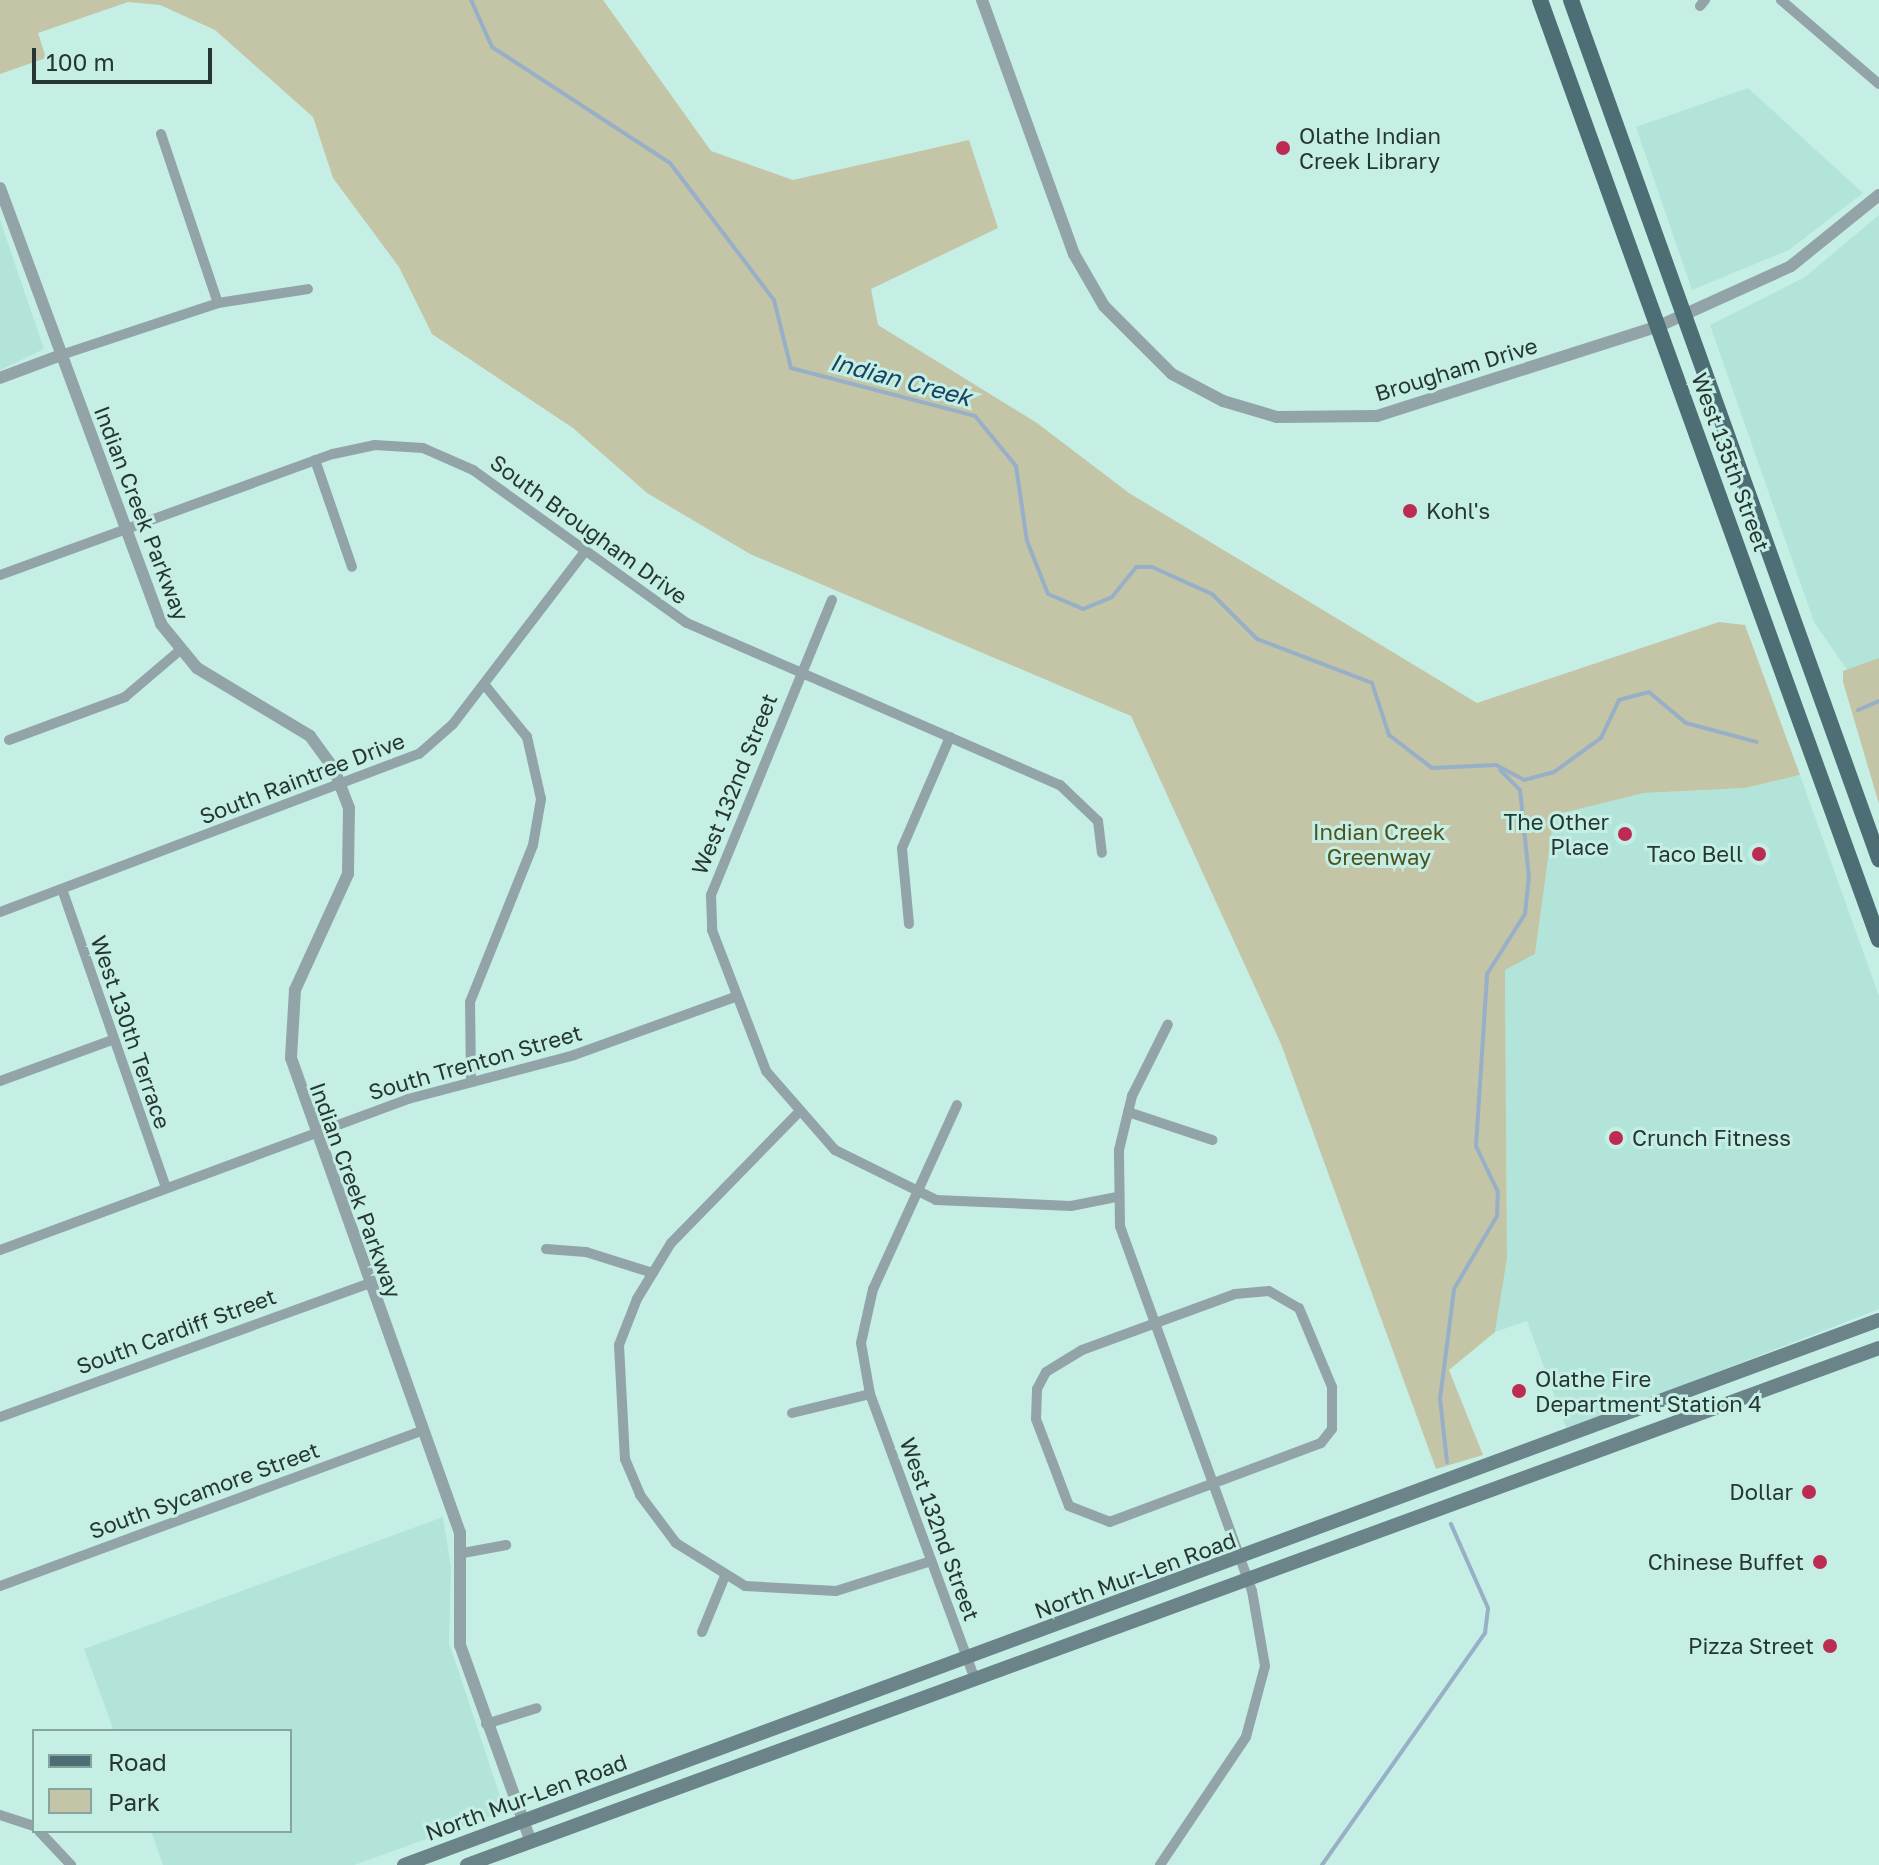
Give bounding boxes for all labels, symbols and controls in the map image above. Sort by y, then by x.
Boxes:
scale bar [36,32,216,82]
text: 100 m [46,47,115,76]
place label: Olathe Indian Creek Library [1299,122,1441,174]
marker: Olathe Indian Creek Library [1274,139,1292,157]
street label: Brougham Drive [1372,332,1540,406]
water label: Indian Creek [827,346,975,412]
street label: West 135th Street [1686,369,1776,555]
street label: Indian Creek Parkway [89,402,195,624]
street label: South Brougham Drive [485,449,693,609]
place label: Kohl's [1426,498,1490,524]
marker: Kohl's [1401,502,1419,520]
street label: West 132nd Street [686,690,782,878]
street label: South Raintree Drive [196,727,408,829]
place label: The Other Place [1504,808,1609,860]
park label: Indian Creek Greenway [1313,818,1445,870]
marker: The Other Place [1616,825,1634,843]
place label: Taco Bell [1647,841,1743,867]
marker: Taco Bell [1750,845,1768,863]
street label: West 130th Terrace [86,932,176,1132]
street label: South Trenton Street [365,1019,585,1105]
street label: Indian Creek Parkway [305,1079,407,1301]
place label: Crunch Fitness [1632,1125,1791,1151]
marker: Crunch Fitness [1607,1129,1625,1147]
street label: South Cardiff Street [73,1283,279,1379]
place label: Olathe Fire Department Station 4 [1535,1365,1762,1416]
marker: Olathe Fire Department Station 4 [1510,1382,1528,1400]
street label: West 132nd Street [895,1434,985,1624]
street label: South Sycamore Street [85,1436,323,1544]
place label: Dollar [1729,1479,1793,1505]
marker: Dollar [1800,1483,1818,1501]
street label: North Mur-Len Road [1031,1526,1239,1624]
place label: Chinese Buffet [1648,1549,1804,1575]
marker: Chinese Buffet [1811,1553,1829,1571]
place label: Pizza Street [1688,1633,1814,1659]
marker: Pizza Street [1821,1637,1839,1655]
legend [32,1729,292,1833]
text: Road [108,1747,167,1776]
street label: North Mur-Len Road [422,1748,630,1846]
text: Park [108,1787,160,1816]

